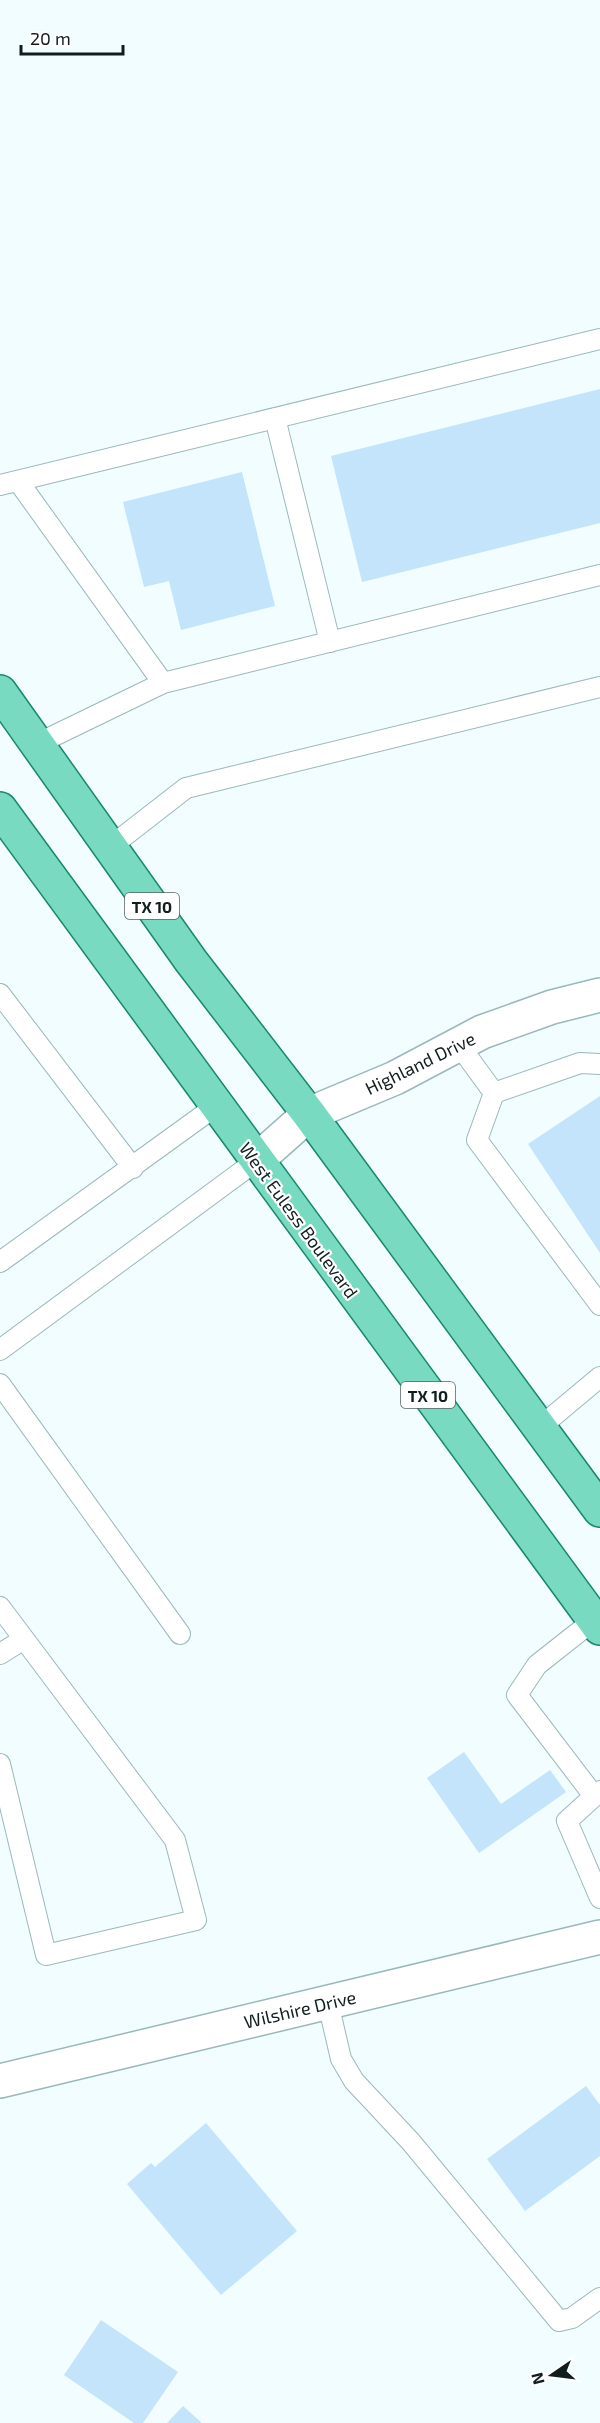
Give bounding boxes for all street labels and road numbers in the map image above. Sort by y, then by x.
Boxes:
road number: TX 10 [125,893,179,919]
street label: Highland Drive [361,1027,479,1099]
street label: West Euless Boulevard [235,1138,363,1302]
road number: TX 10 [401,1382,455,1408]
street label: Wilshire Drive [242,1985,358,2033]

